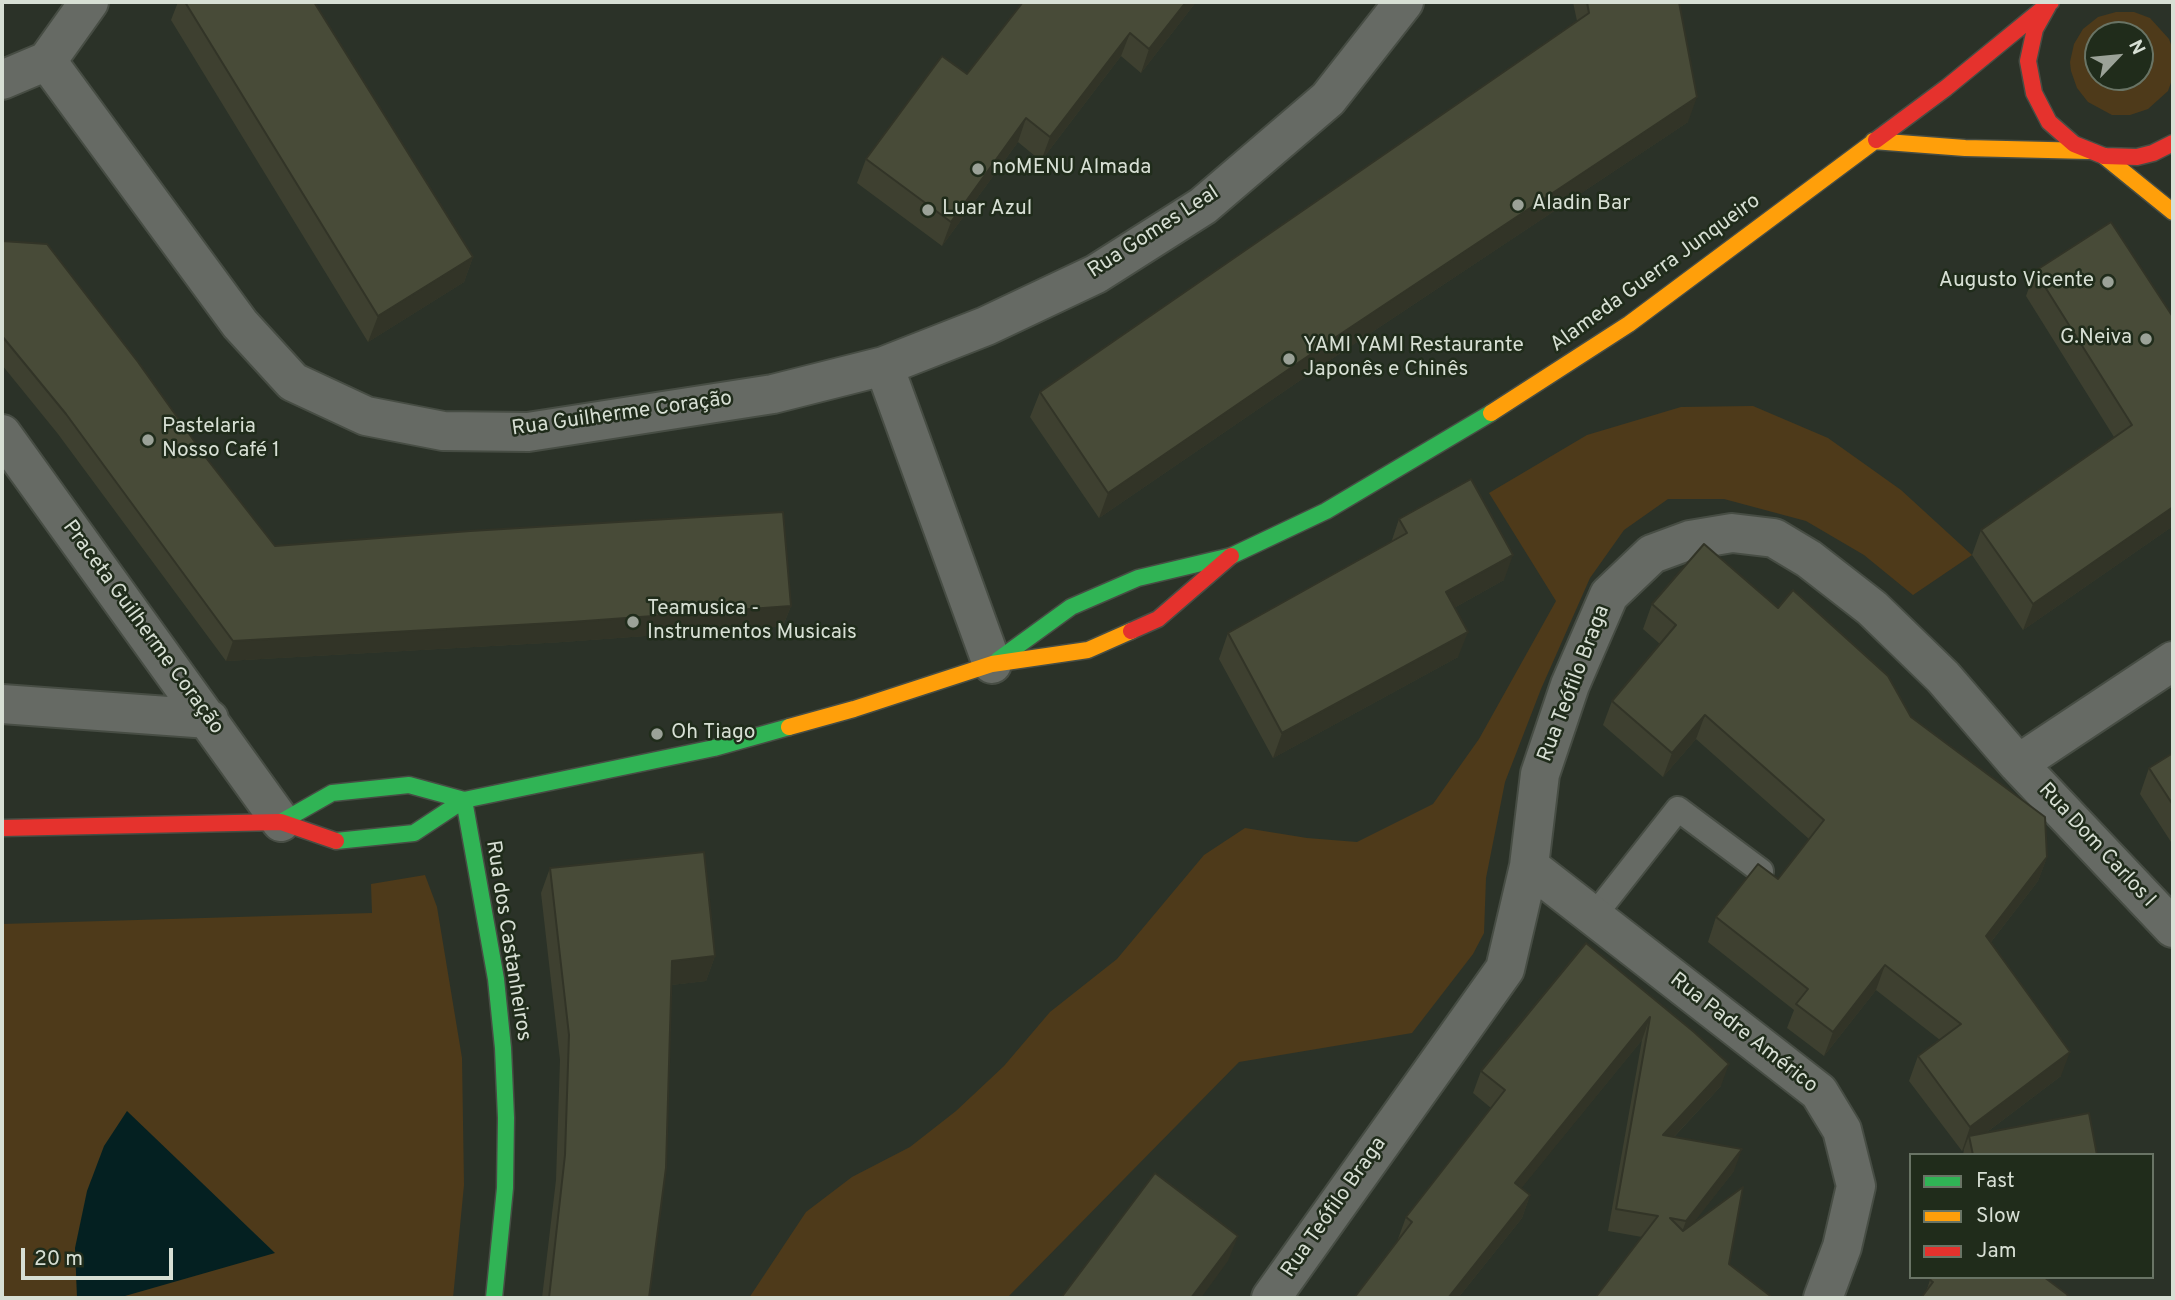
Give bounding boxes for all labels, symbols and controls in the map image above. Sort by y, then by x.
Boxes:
north arrow [2084,21,2154,91]
text: N [2122,36,2150,59]
place label: noMENU Almada [992,156,1151,182]
marker: noMENU Almada [970,161,986,177]
street label: Rua Gomes Leal [1084,181,1224,285]
street label: Alameda Guerra Junqueiro [1546,189,1766,359]
place label: Aladin Bar [1532,192,1630,218]
place label: Luar Azul [942,197,1032,223]
marker: Aladin Bar [1510,197,1526,213]
marker: Luar Azul [920,202,936,218]
place label: Augusto Vicente [1939,269,2094,295]
marker: Augusto Vicente [2100,274,2116,290]
place label: G.Neiva [2060,326,2132,352]
marker: G.Neiva [2138,331,2154,347]
place label: YAMI YAMI Restaurante Japonês e Chinês [1303,334,1524,384]
marker: YAMI YAMI Restaurante Japonês e Chinês [1281,351,1297,367]
street label: Rua Guilherme Coração [510,387,734,443]
place label: Pastelaria Nosso Café 1 [162,415,280,465]
marker: Pastelaria Nosso Café 1 [140,432,156,448]
street label: Praceta Guilherme Coração [56,516,228,740]
place label: Teamusica - Instrumentos Musicais [647,597,857,647]
street label: Rua Teófilo Braga [1534,602,1616,766]
marker: Teamusica - Instrumentos Musicais [625,614,641,630]
place label: Oh Tiago [671,721,755,747]
marker: Oh Tiago [649,726,665,742]
street label: Rua Dom Carlos I [2032,779,2160,913]
street label: Rua dos Castanheiros [479,839,535,1043]
street label: Rua Padre Américo [1664,968,1822,1100]
street label: Rua Teófilo Braga [1277,1133,1393,1283]
legend [1909,1153,2154,1279]
text: Fast [1976,1168,2015,1195]
text: Slow [1976,1203,2021,1230]
scale bar [24,1234,177,1278]
text: Jam [1976,1238,2017,1265]
text: 20 m [34,1246,83,1273]

